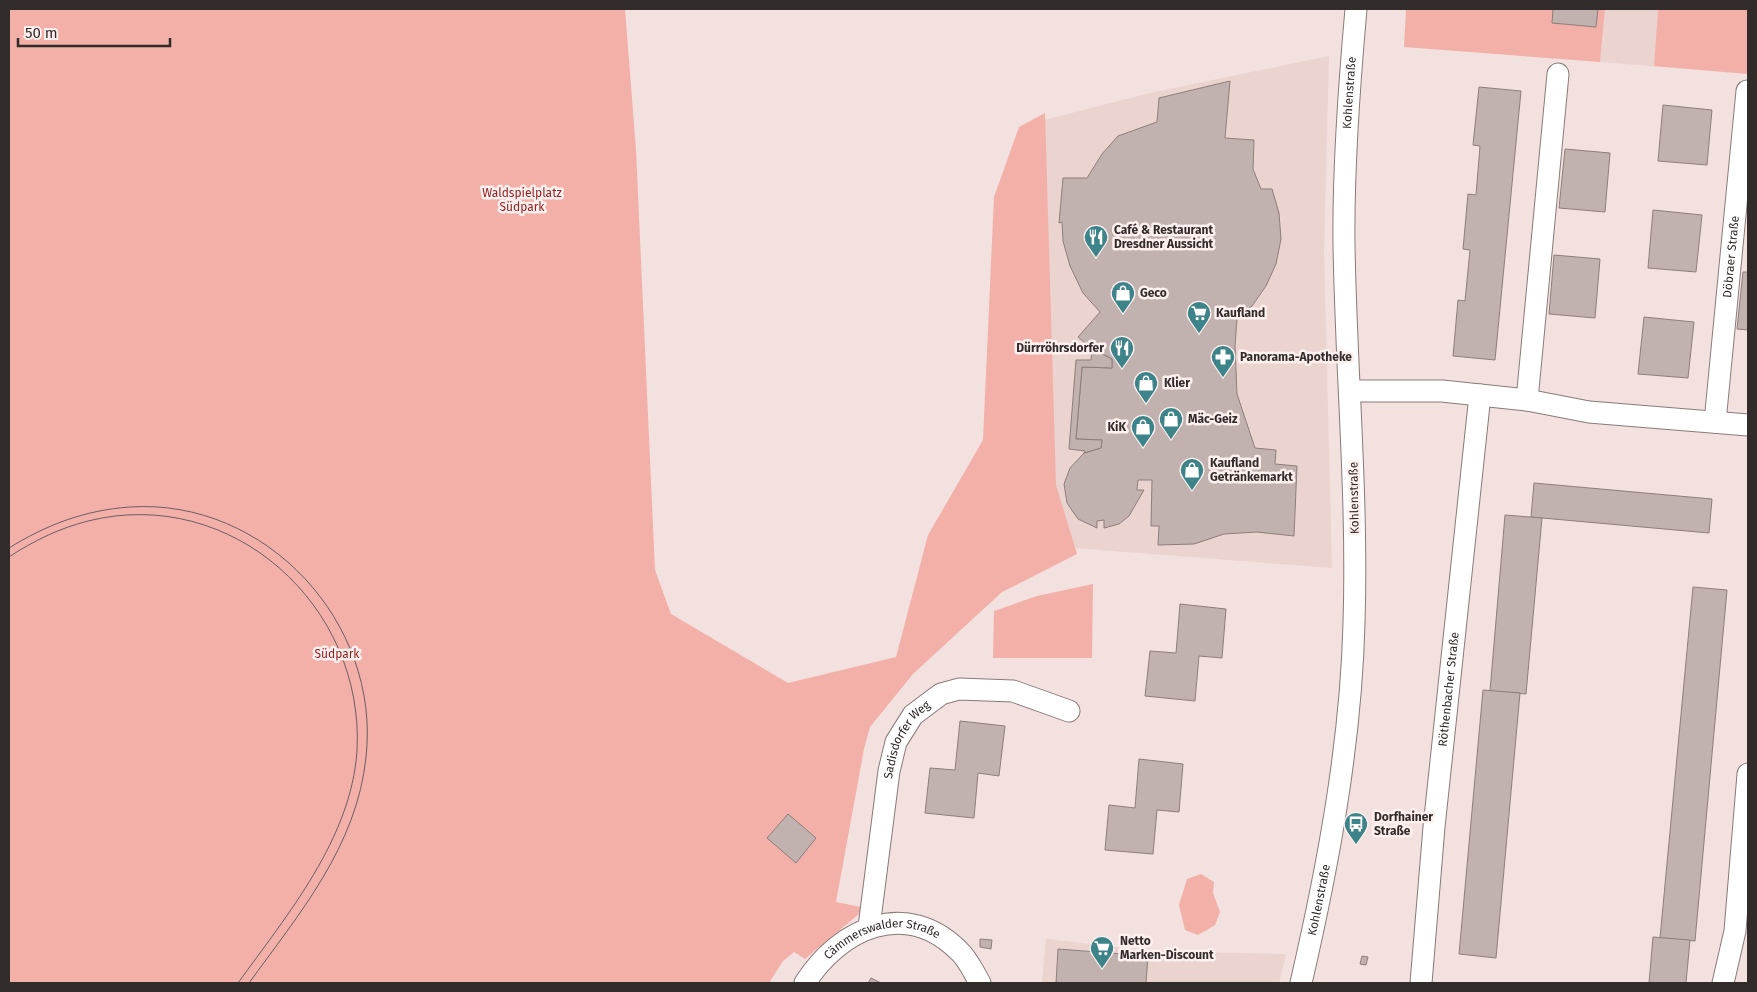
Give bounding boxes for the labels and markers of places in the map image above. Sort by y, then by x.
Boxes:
place label: Café & Restaurant Dresdner Aussicht [1114,223,1214,251]
restaurant icon: Café & Restaurant Dresdner Aussicht [1083,224,1109,258]
shop icon: Geco [1110,280,1136,314]
place label: Geco [1140,286,1167,300]
supermarket icon: Kaufland [1186,300,1212,334]
place label: Kaufland [1216,306,1265,320]
restaurant icon: Dürrröhrsdorfer [1109,335,1135,369]
place label: Dürrröhrsdorfer [1016,341,1104,355]
pharmacy icon: Panorama-Apotheke [1210,344,1236,378]
place label: Panorama-Apotheke [1240,350,1352,364]
shop icon: Klier [1133,370,1159,404]
place label: Klier [1164,376,1190,390]
shop icon: Mäc-Geiz [1158,406,1184,440]
place label: Mäc-Geiz [1188,412,1238,426]
shop icon: KiK [1130,414,1156,448]
place label: KiK [1107,420,1126,434]
place label: Kaufland Getränkemarkt [1210,456,1293,484]
shop icon: Kaufland Getränkemarkt [1179,457,1205,491]
place label: Dorfhainer Straße [1374,810,1433,838]
bus stop icon: Dorfhainer Straße [1343,811,1369,845]
place label: Netto Marken-Discount [1120,934,1214,962]
supermarket icon: Netto Marken-Discount [1089,935,1115,969]

